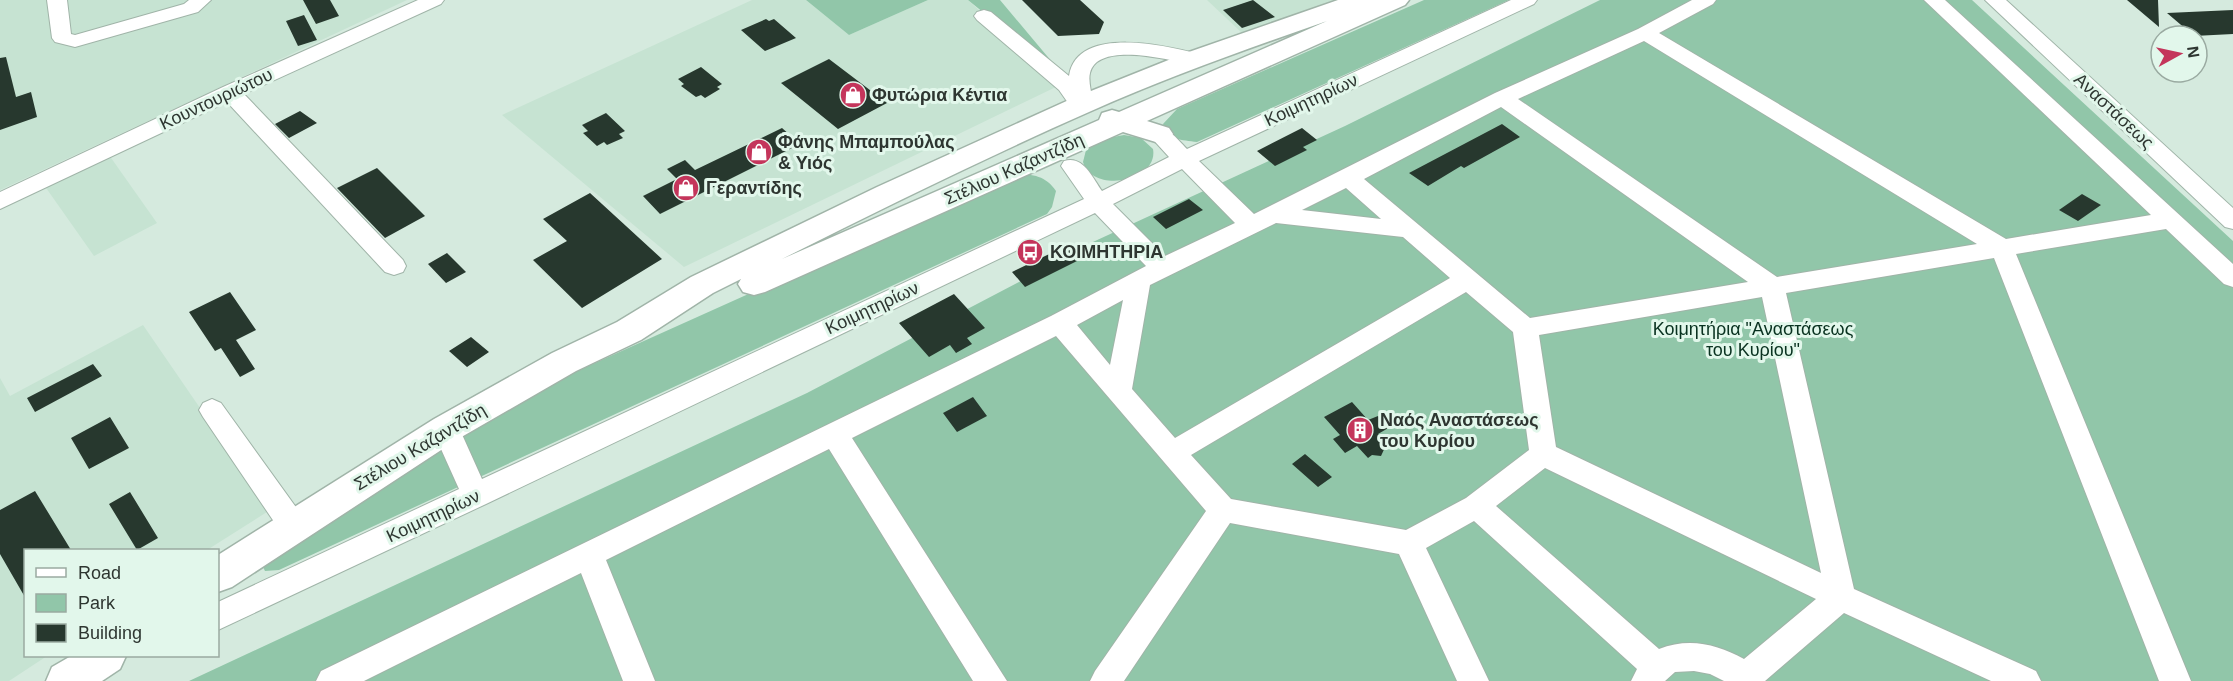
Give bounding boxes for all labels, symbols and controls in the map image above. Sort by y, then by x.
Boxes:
north arrow [2149,24,2209,84]
text: N [2184,45,2203,59]
street label: Κουντουριώτου [156,64,276,134]
street label: Αναστάσεως [2070,69,2158,153]
street label: Κοιμητηρίων [1261,70,1361,130]
shop icon: Φυτώρια Κέντια [838,80,868,110]
place label: Φυτώρια Κέντια [872,85,1007,105]
street label: Στέλιου Καζαντζίδη [941,129,1087,209]
place label: Φάνης Μπαμπούλας & Υιός [778,132,955,173]
shop icon: Φάνης Μπαμπούλας & Υιός [744,137,774,167]
shop icon: Γεραντίδης [671,173,701,203]
place label: Γεραντίδης [706,178,802,198]
bus stop icon: ΚΟΙΜΗΤΗΡΙΑ [1015,237,1045,267]
place label: ΚΟΙΜΗΤΗΡΙΑ [1050,242,1163,262]
street label: Κοιμητηρίων [822,278,922,338]
park label: Κοιμητήρια "Αναστάσεως του Κυρίου" [1653,319,1854,360]
street label: Στέλιου Καζαντζίδη [350,400,490,494]
place label: Ναός Αναστάσεως του Κυρίου [1380,410,1539,451]
building icon: Ναός Αναστάσεως του Κυρίου [1345,415,1375,445]
street label: Κοιμητηρίων [383,486,483,546]
legend [24,549,219,657]
text: Road [78,563,121,583]
text: Park [78,593,116,613]
text: Building [78,623,142,643]

